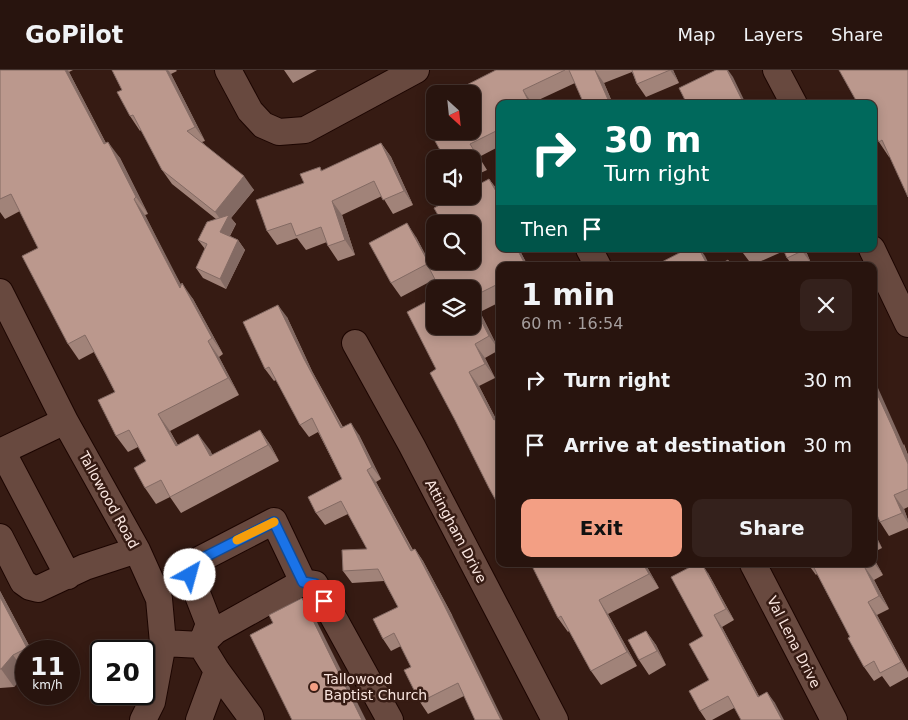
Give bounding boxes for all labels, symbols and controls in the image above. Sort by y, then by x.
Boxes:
text: GoPilot [25,21,123,49]
text: Map [677,24,715,45]
text: Layers [743,24,803,45]
text: Share [831,24,883,45]
north arrow [426,85,481,140]
map controls [426,85,481,335]
icon: right [521,120,586,185]
text: 30 m [604,120,701,160]
button: sound [426,150,481,205]
text: Turn right [604,161,709,186]
button: search [426,215,481,270]
icon: arrive [578,215,606,243]
text: Then [521,218,568,240]
text: 1 min [521,277,615,312]
button: close [800,279,852,331]
button: layers [426,280,481,335]
text: 60 m · 16:54 [521,314,623,333]
icon: right [521,366,549,394]
text: Turn right [564,369,670,391]
text: 30 m [803,369,852,391]
icon: arrive [521,431,549,459]
text: Arrive at destination [564,434,786,456]
text: 30 m [803,434,852,456]
street label: Tallowood Road [75,448,142,551]
street label: Attingham Drive [422,477,490,585]
button: Exit [521,499,682,557]
button: Share [692,499,852,557]
position arrow [163,548,215,600]
pin [303,580,345,622]
icon: arrive [310,587,338,615]
street label: Val Lena Drive [764,593,824,691]
speed limit sign: 20 [90,640,155,705]
text: 11 [30,652,65,681]
place label: Tallowood Baptist Church [323,671,427,703]
text: km/h [32,678,63,692]
marker: Tallowood Baptist Church [308,681,320,693]

